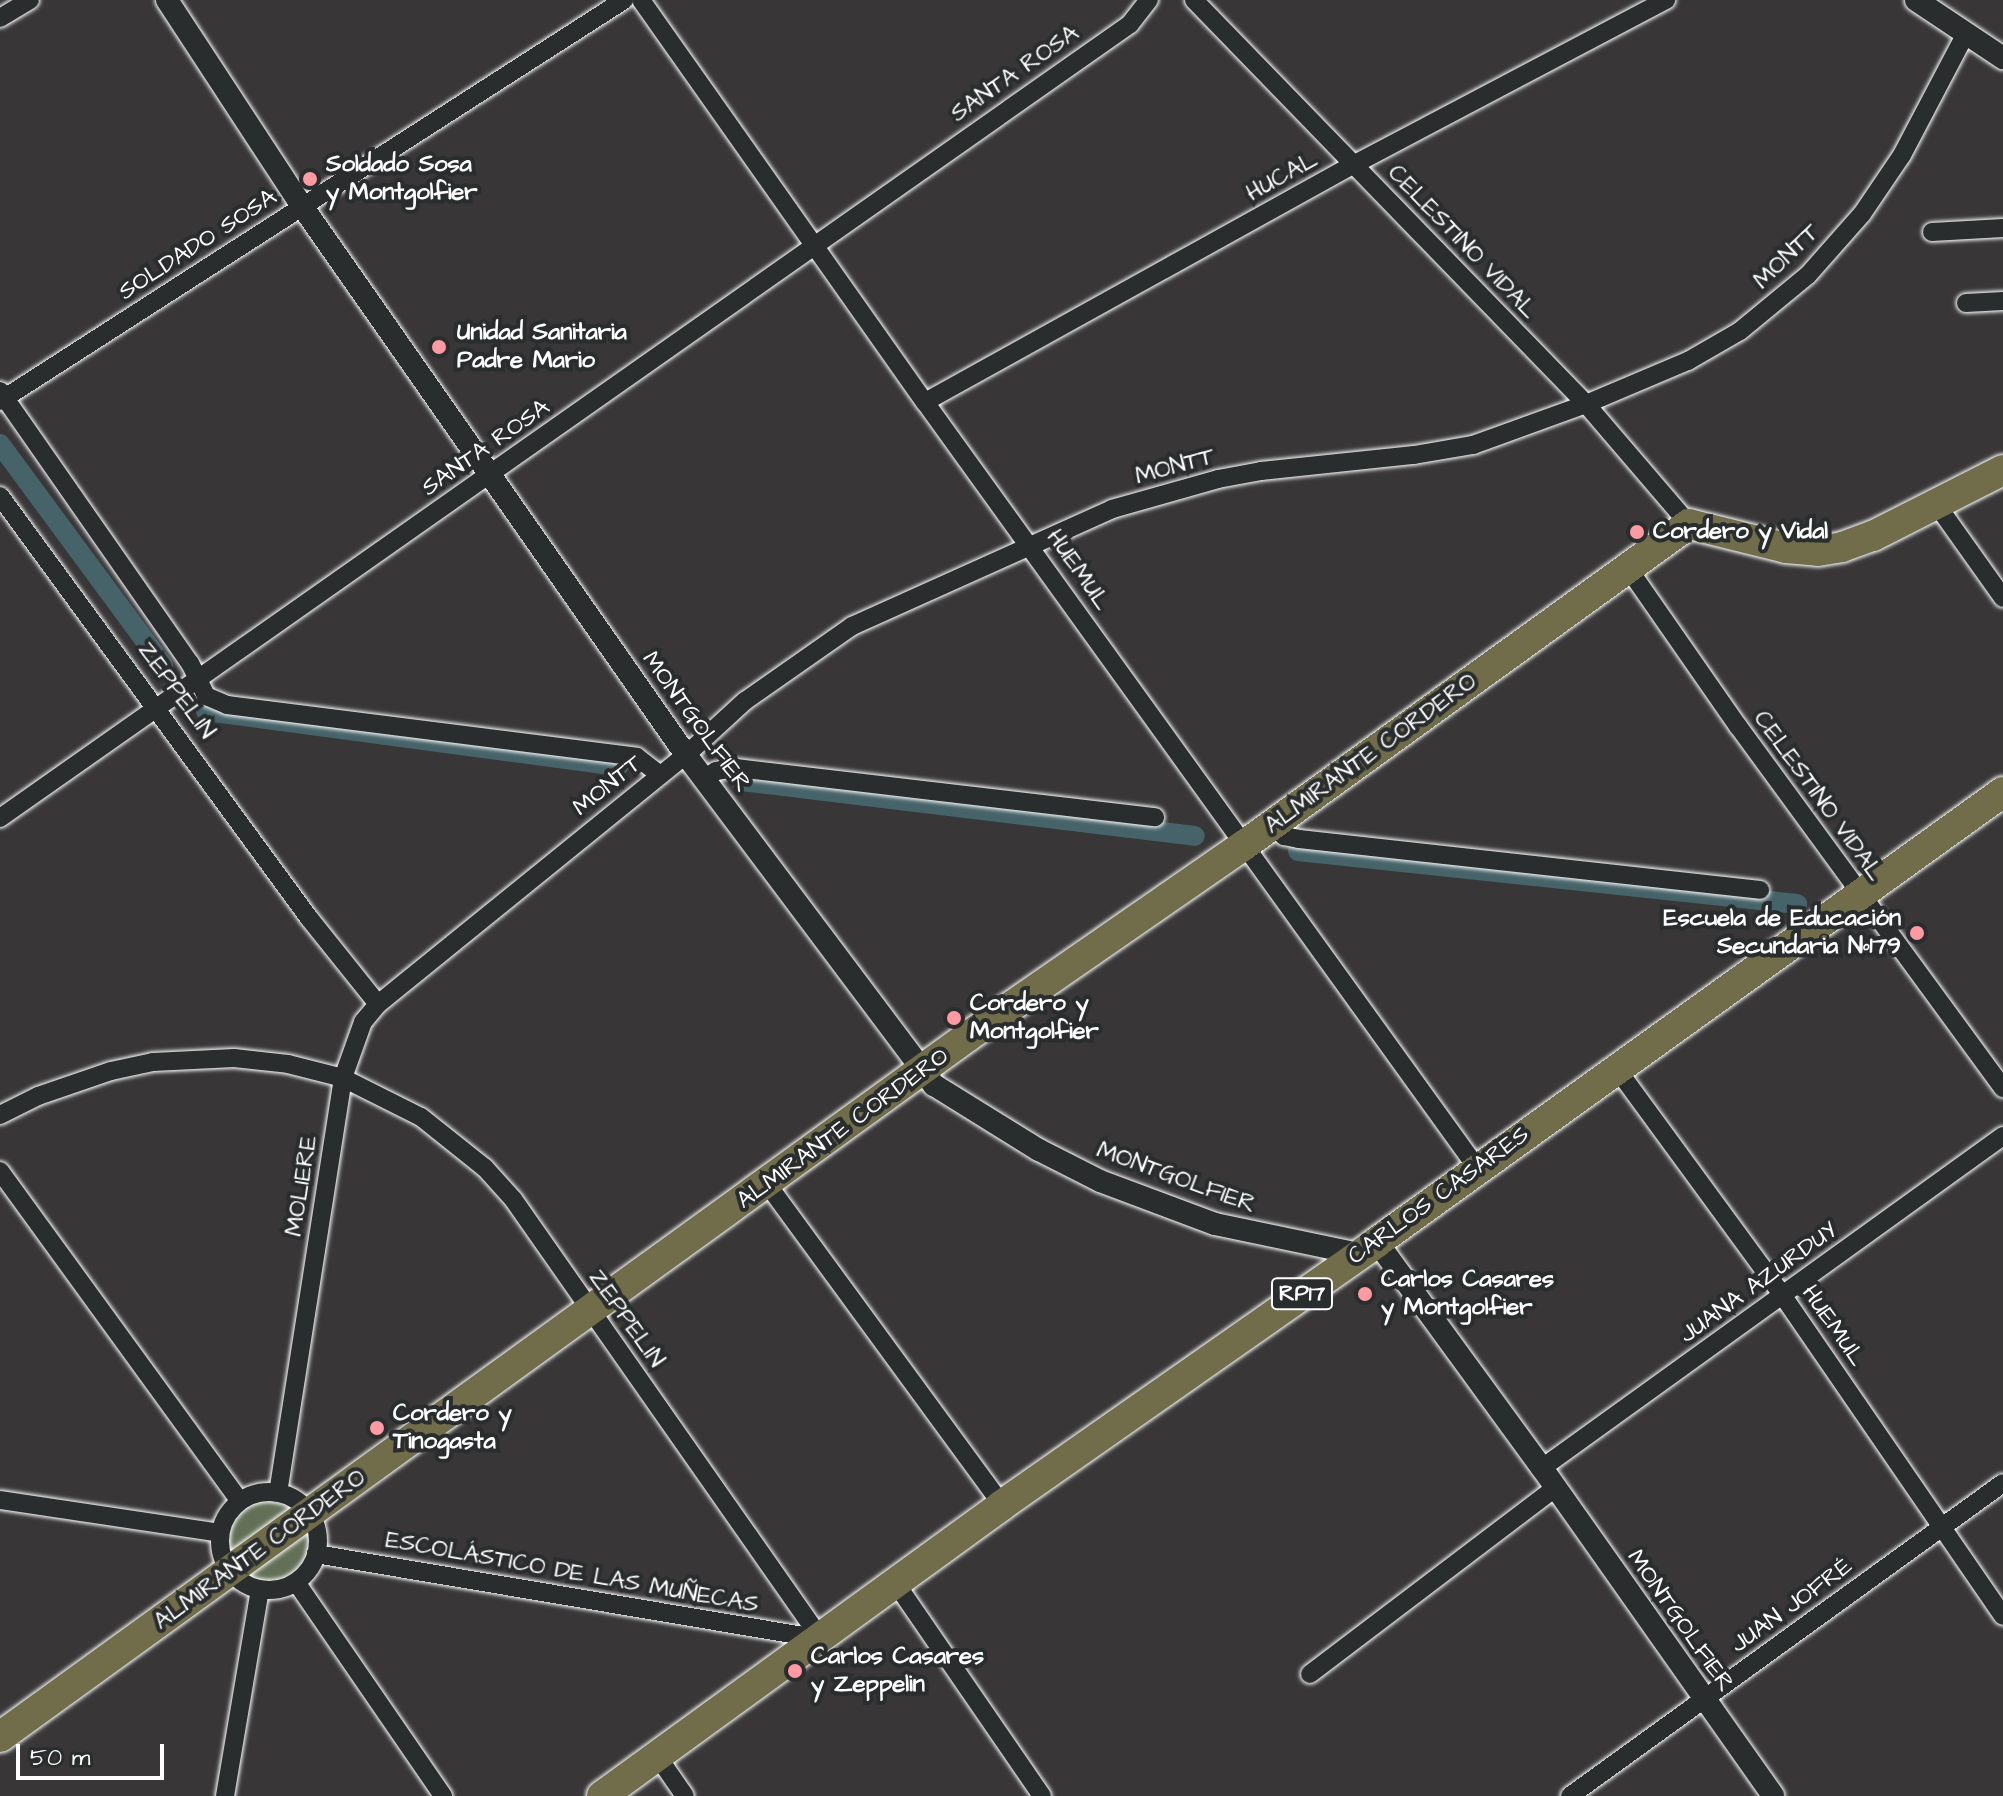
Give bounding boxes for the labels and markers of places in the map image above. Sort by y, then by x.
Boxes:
place label: Soldado Sosa y Montgolfier [326,151,478,207]
marker: Soldado Sosa y Montgolfier [301,170,319,188]
place label: Unidad Sanitaria Padre Mario [457,319,627,375]
marker: Unidad Sanitaria Padre Mario [428,336,450,358]
place label: Cordero y Vidal [1653,518,1828,546]
marker: Cordero y Vidal [1628,523,1646,541]
place label: Escuela de Educación Secundaria Nº179 [1663,905,1901,961]
marker: Escuela de Educación Secundaria Nº179 [1908,924,1926,942]
place label: Cordero y Montgolfier [970,990,1099,1046]
marker: Cordero y Montgolfier [945,1009,963,1027]
place label: Carlos Casares y Montgolfier [1381,1266,1554,1322]
marker: Carlos Casares y Montgolfier [1356,1285,1374,1303]
place label: Cordero y Tinogasta [393,1400,512,1456]
marker: Cordero y Tinogasta [368,1419,386,1437]
place label: Carlos Casares y Zeppelin [811,1643,984,1699]
marker: Carlos Casares y Zeppelin [786,1662,804,1680]

